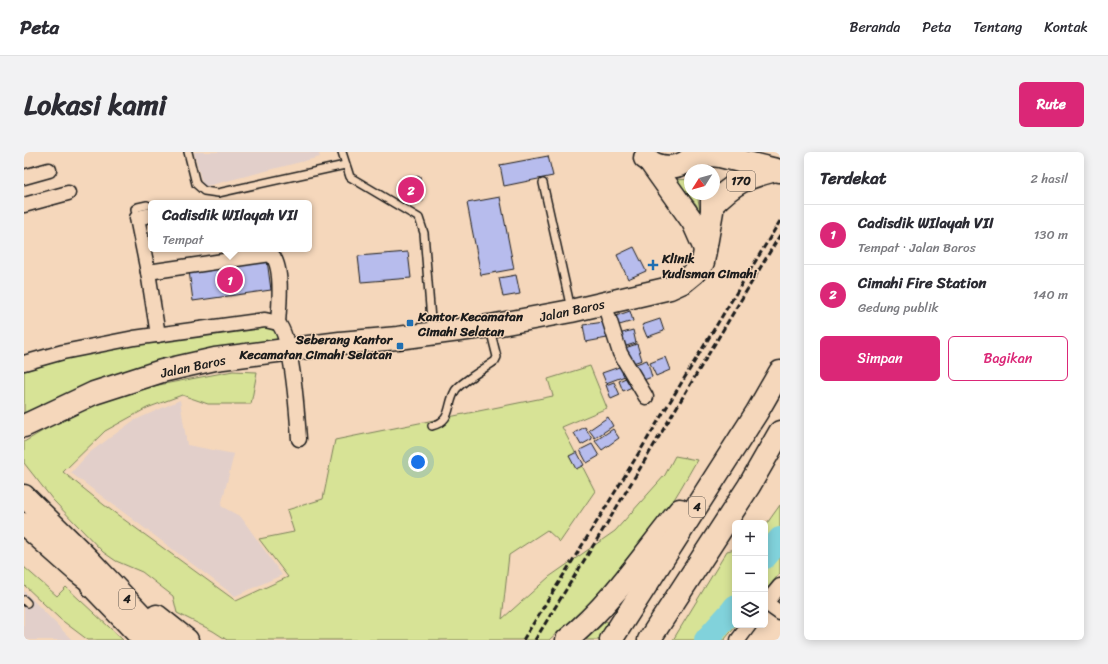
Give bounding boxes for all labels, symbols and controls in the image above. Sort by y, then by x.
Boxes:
text: Peta [20,11,59,44]
text: Beranda [850,15,900,40]
text: Peta [922,15,951,40]
text: Tentang [973,15,1022,40]
text: Kontak [1044,15,1088,40]
text: Lokasi kami [24,80,166,129]
button: Rute [1019,82,1084,127]
text: Terdekat [820,163,886,193]
north arrow [684,164,720,200]
text: 2 hasil [1031,167,1068,190]
road number: 170 [727,171,755,191]
pin: 2 [398,175,424,205]
popup [148,200,312,252]
text: Cadisdik WIlayah VII [162,202,298,228]
text: Cadisdik WIlayah VII [858,210,994,236]
text: 1 [830,223,836,246]
text: 130 m [1034,223,1068,246]
text: Tempat [162,228,204,251]
text: Tempat · Jalan Baros [858,236,976,259]
place label: Klinik Yudisman Cimahi [661,247,758,285]
marker: Klinik Yudisman Cimahi [647,259,659,271]
pin: 1 [217,265,243,295]
text: Cimahi Fire Station [858,270,987,296]
text: 2 [829,283,837,306]
text: 140 m [1033,283,1068,306]
street label: Jalan Baros [536,292,608,329]
text: Gedung publik [858,296,939,319]
place label: Kantor Kecamatan Cimahi Selatan [417,305,524,343]
marker: Kantor Kecamatan Cimahi Selatan [405,318,415,328]
place label: Seberang Kantor Kecamatan Cimahi Selatan [238,328,394,366]
button: Simpan [820,336,940,381]
button: Bagikan [948,336,1068,381]
marker: Seberang Kantor Kecamatan Cimahi Selatan [395,341,405,351]
street label: Jalan Baros [157,348,229,385]
your location [408,452,428,472]
road number: 4 [689,497,705,517]
map controls [732,520,768,628]
button: + [732,520,768,556]
button: − [732,556,768,592]
road number: 4 [119,589,135,609]
button: layers [732,592,768,628]

